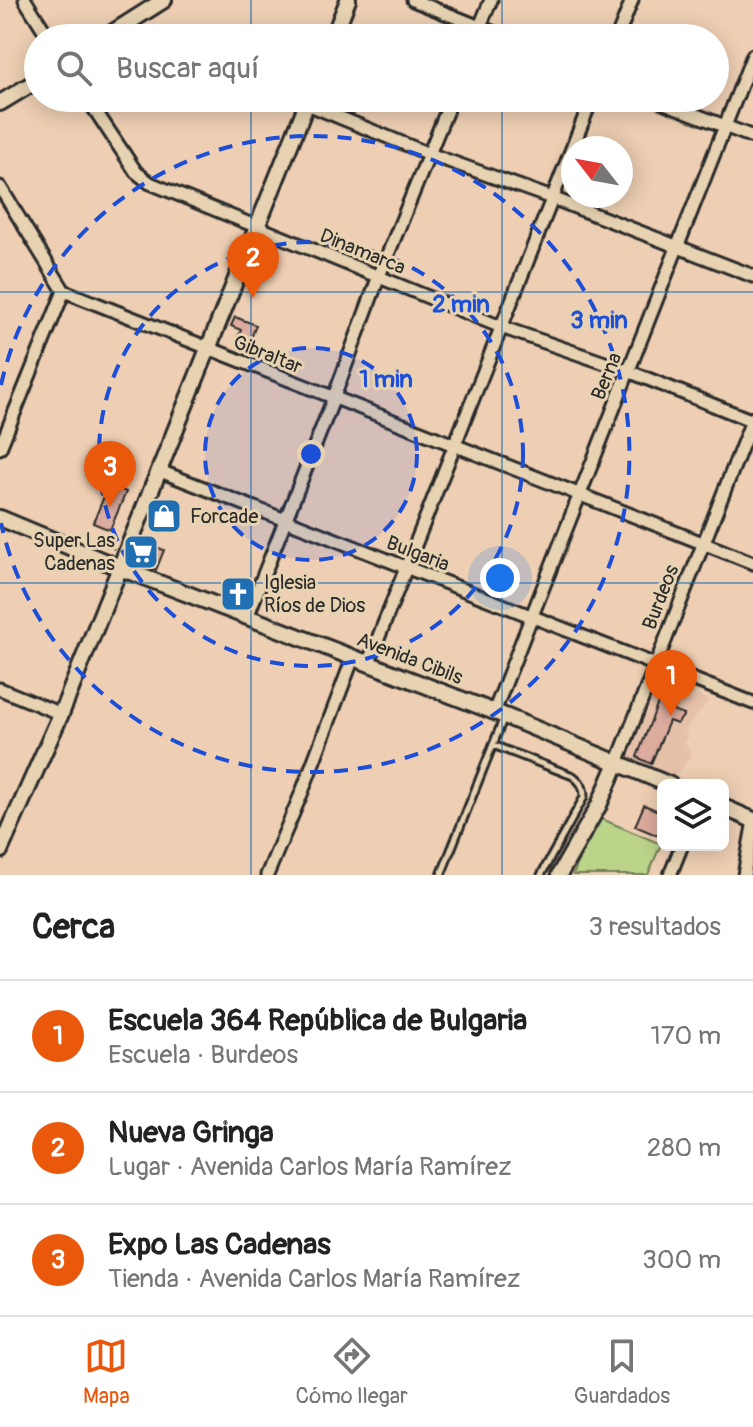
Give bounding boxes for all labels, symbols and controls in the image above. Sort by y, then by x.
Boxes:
search box [24,24,729,112]
icon: search [52,46,96,90]
text: Buscar aquí [116,50,259,87]
north arrow [561,136,633,208]
street label: Dinamarca [316,223,409,280]
pin: 2 [227,232,279,298]
text: 2 min [432,290,490,319]
text: 3 min [570,306,628,335]
street label: Gibraltar [230,329,306,380]
street label: Berna [586,349,627,404]
text: 1 min [359,365,413,394]
centre of rings [297,440,325,468]
pin: 3 [84,441,136,507]
shop icon: Forcade [145,497,183,535]
place label: Forcade [190,504,258,529]
place label: Super Las Cadenas [33,528,115,576]
street label: Bulgaria [383,530,453,577]
supermarket icon: Super Las Cadenas [122,533,160,571]
your location [480,558,520,598]
street label: Burdeos [637,561,684,633]
place label: Iglesia Ríos de Dios [264,570,365,618]
church icon: Iglesia Ríos de Dios [219,575,257,613]
street label: Avenida Cibils [353,627,466,690]
pin: 1 [645,650,697,716]
map controls [657,779,729,851]
button: layers [657,779,729,851]
text: Cerca [32,906,115,949]
text: 3 resultados [589,911,721,943]
text: Escuela 364 República de Bulgaria [108,1002,527,1039]
text: 1 [53,1020,63,1052]
text: 170 m [651,1020,721,1052]
text: Escuela · Burdeos [108,1039,298,1071]
text: Nueva Gringa [108,1114,274,1151]
text: 2 [51,1132,65,1164]
text: 280 m [647,1132,721,1164]
text: Lugar · Avenida Carlos María Ramírez [108,1151,512,1183]
text: Expo Las Cadenas [108,1226,331,1263]
text: 3 [51,1244,65,1276]
text: 300 m [642,1244,721,1276]
text: Tienda · Avenida Carlos María Ramírez [108,1263,520,1295]
tab: Mapa [83,1334,130,1410]
tab: Cómo llegar [296,1334,408,1410]
tab: Guardados [574,1334,670,1410]

